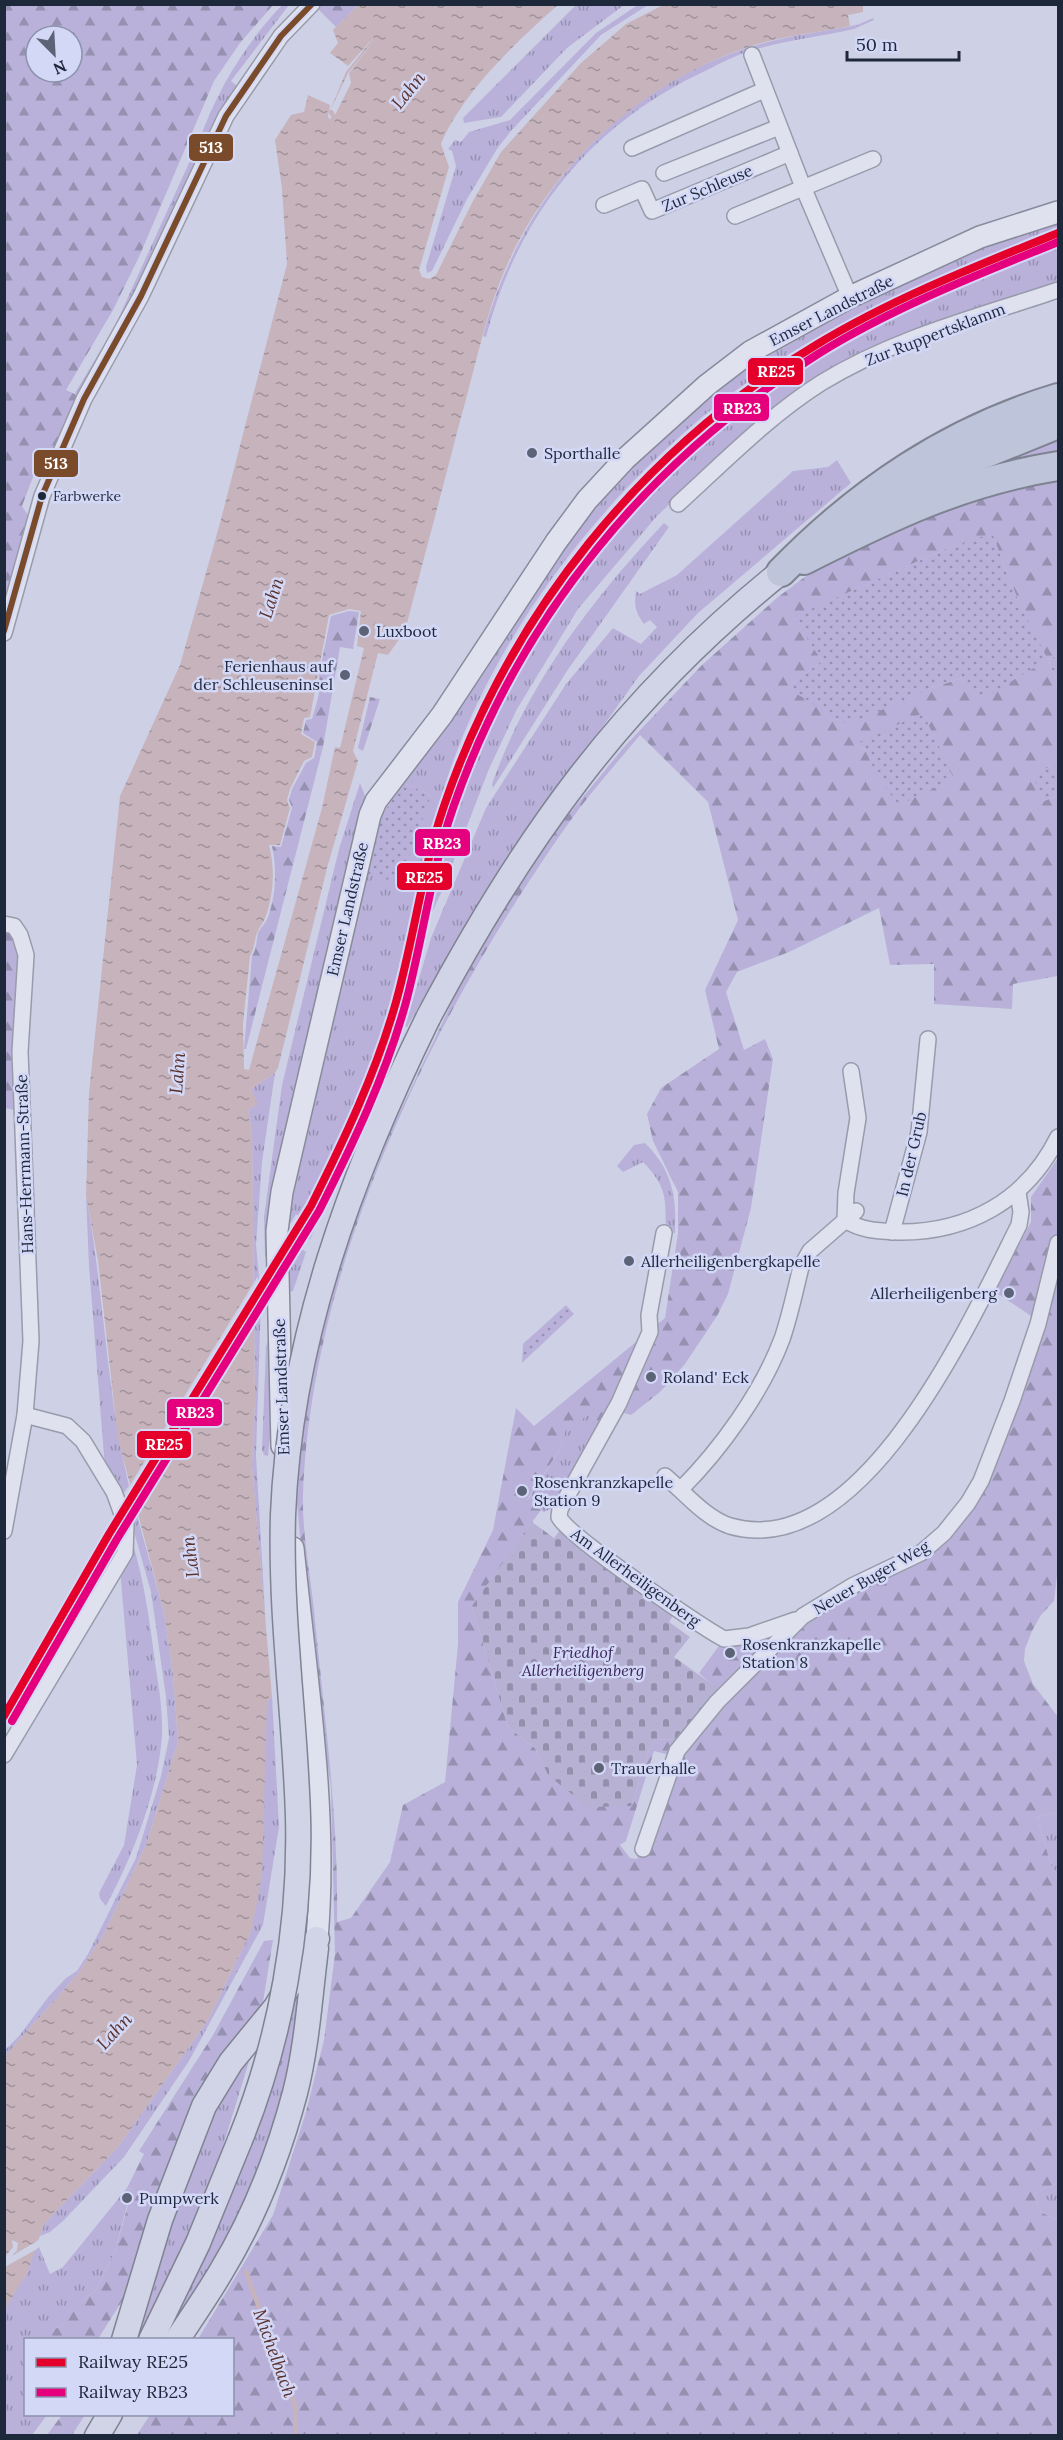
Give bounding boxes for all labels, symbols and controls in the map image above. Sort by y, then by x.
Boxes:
north arrow [24,24,84,84]
scale bar [847,24,960,62]
text: 50 m [856,33,898,56]
text: N [50,56,70,79]
water label: Lahn [386,67,430,113]
line badge: 513 [188,133,234,162]
text: 513 [199,137,223,157]
street label: Zur Schleuse [659,160,756,216]
street label: Emser Landstraße [765,270,897,350]
street label: Zur Ruppertsklamm [862,298,1008,370]
line badge: RE25 [747,357,804,386]
text: RE25 [757,361,795,381]
line badge: RB23 [713,393,770,422]
text: RB23 [722,398,762,418]
place label: Sporthalle [544,443,621,463]
marker: Sporthalle [525,446,539,460]
line badge: 513 [33,449,79,478]
text: 513 [44,453,68,473]
place label: Farbwerke [53,487,121,505]
marker: Farbwerke [36,490,48,502]
water label: Lahn [254,575,288,621]
place label: Luxboot [376,621,438,641]
marker: Luxboot [357,624,371,638]
place label: Ferienhaus auf der Schleuseninsel [193,656,335,694]
marker: Ferienhaus auf der Schleuseninsel [338,668,352,682]
line badge: RB23 [414,828,471,857]
text: RB23 [422,833,462,853]
street label: Emser Landstraße [322,840,372,978]
line badge: RE25 [396,862,453,891]
text: RE25 [405,867,443,887]
water label: Lahn [164,1051,190,1095]
street label: Hans-Herrmann-Straße [11,1074,37,1254]
street label: In der Grub [892,1110,930,1198]
place label: Allerheiligenbergkapelle [640,1251,821,1271]
marker: Allerheiligenbergkapelle [622,1254,636,1268]
place label: Allerheiligenberg [869,1283,998,1303]
marker: Allerheiligenberg [1002,1286,1016,1300]
street label: Emser Landstraße [269,1318,293,1456]
place label: Roland' Eck [663,1367,749,1387]
marker: Roland' Eck [644,1370,658,1384]
line badge: RB23 [166,1398,223,1427]
text: RB23 [175,1402,215,1422]
line badge: RE25 [136,1430,192,1459]
text: RE25 [145,1434,183,1454]
place label: Rosenkranzkapelle Station 9 [534,1472,673,1510]
marker: Rosenkranzkapelle Station 9 [515,1484,529,1498]
street label: Am Allerheiligenberg [567,1523,706,1631]
water label: Lahn [176,1535,204,1579]
street label: Neuer Buger Weg [809,1535,934,1618]
place label: Rosenkranzkapelle Station 8 [742,1634,881,1672]
park label: Friedhof Allerheiligenberg [521,1642,644,1680]
marker: Rosenkranzkapelle Station 8 [723,1646,737,1660]
place label: Trauerhalle [611,1758,697,1778]
marker: Trauerhalle [592,1761,606,1775]
water label: Lahn [91,2008,137,2054]
place label: Pumpwerk [139,2188,219,2208]
marker: Pumpwerk [120,2191,134,2205]
water label: Michelbach [248,2306,302,2401]
legend [24,2338,234,2416]
text: Railway RE25 [78,2350,188,2373]
text: Railway RB23 [78,2380,188,2403]

